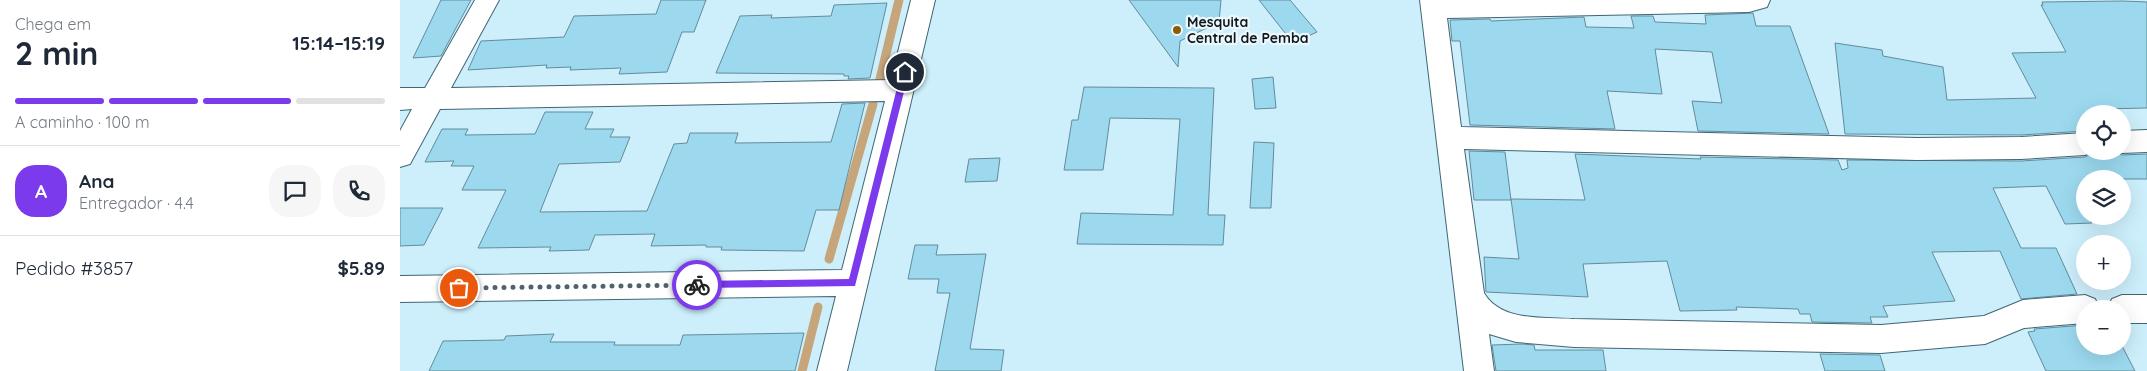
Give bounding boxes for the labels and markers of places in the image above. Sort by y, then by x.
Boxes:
place label: Mesquita Central de Pemba [1187,13,1309,47]
marker: Mesquita Central de Pemba [1171,24,1183,36]
pin [884,51,926,93]
pin [438,267,480,309]

